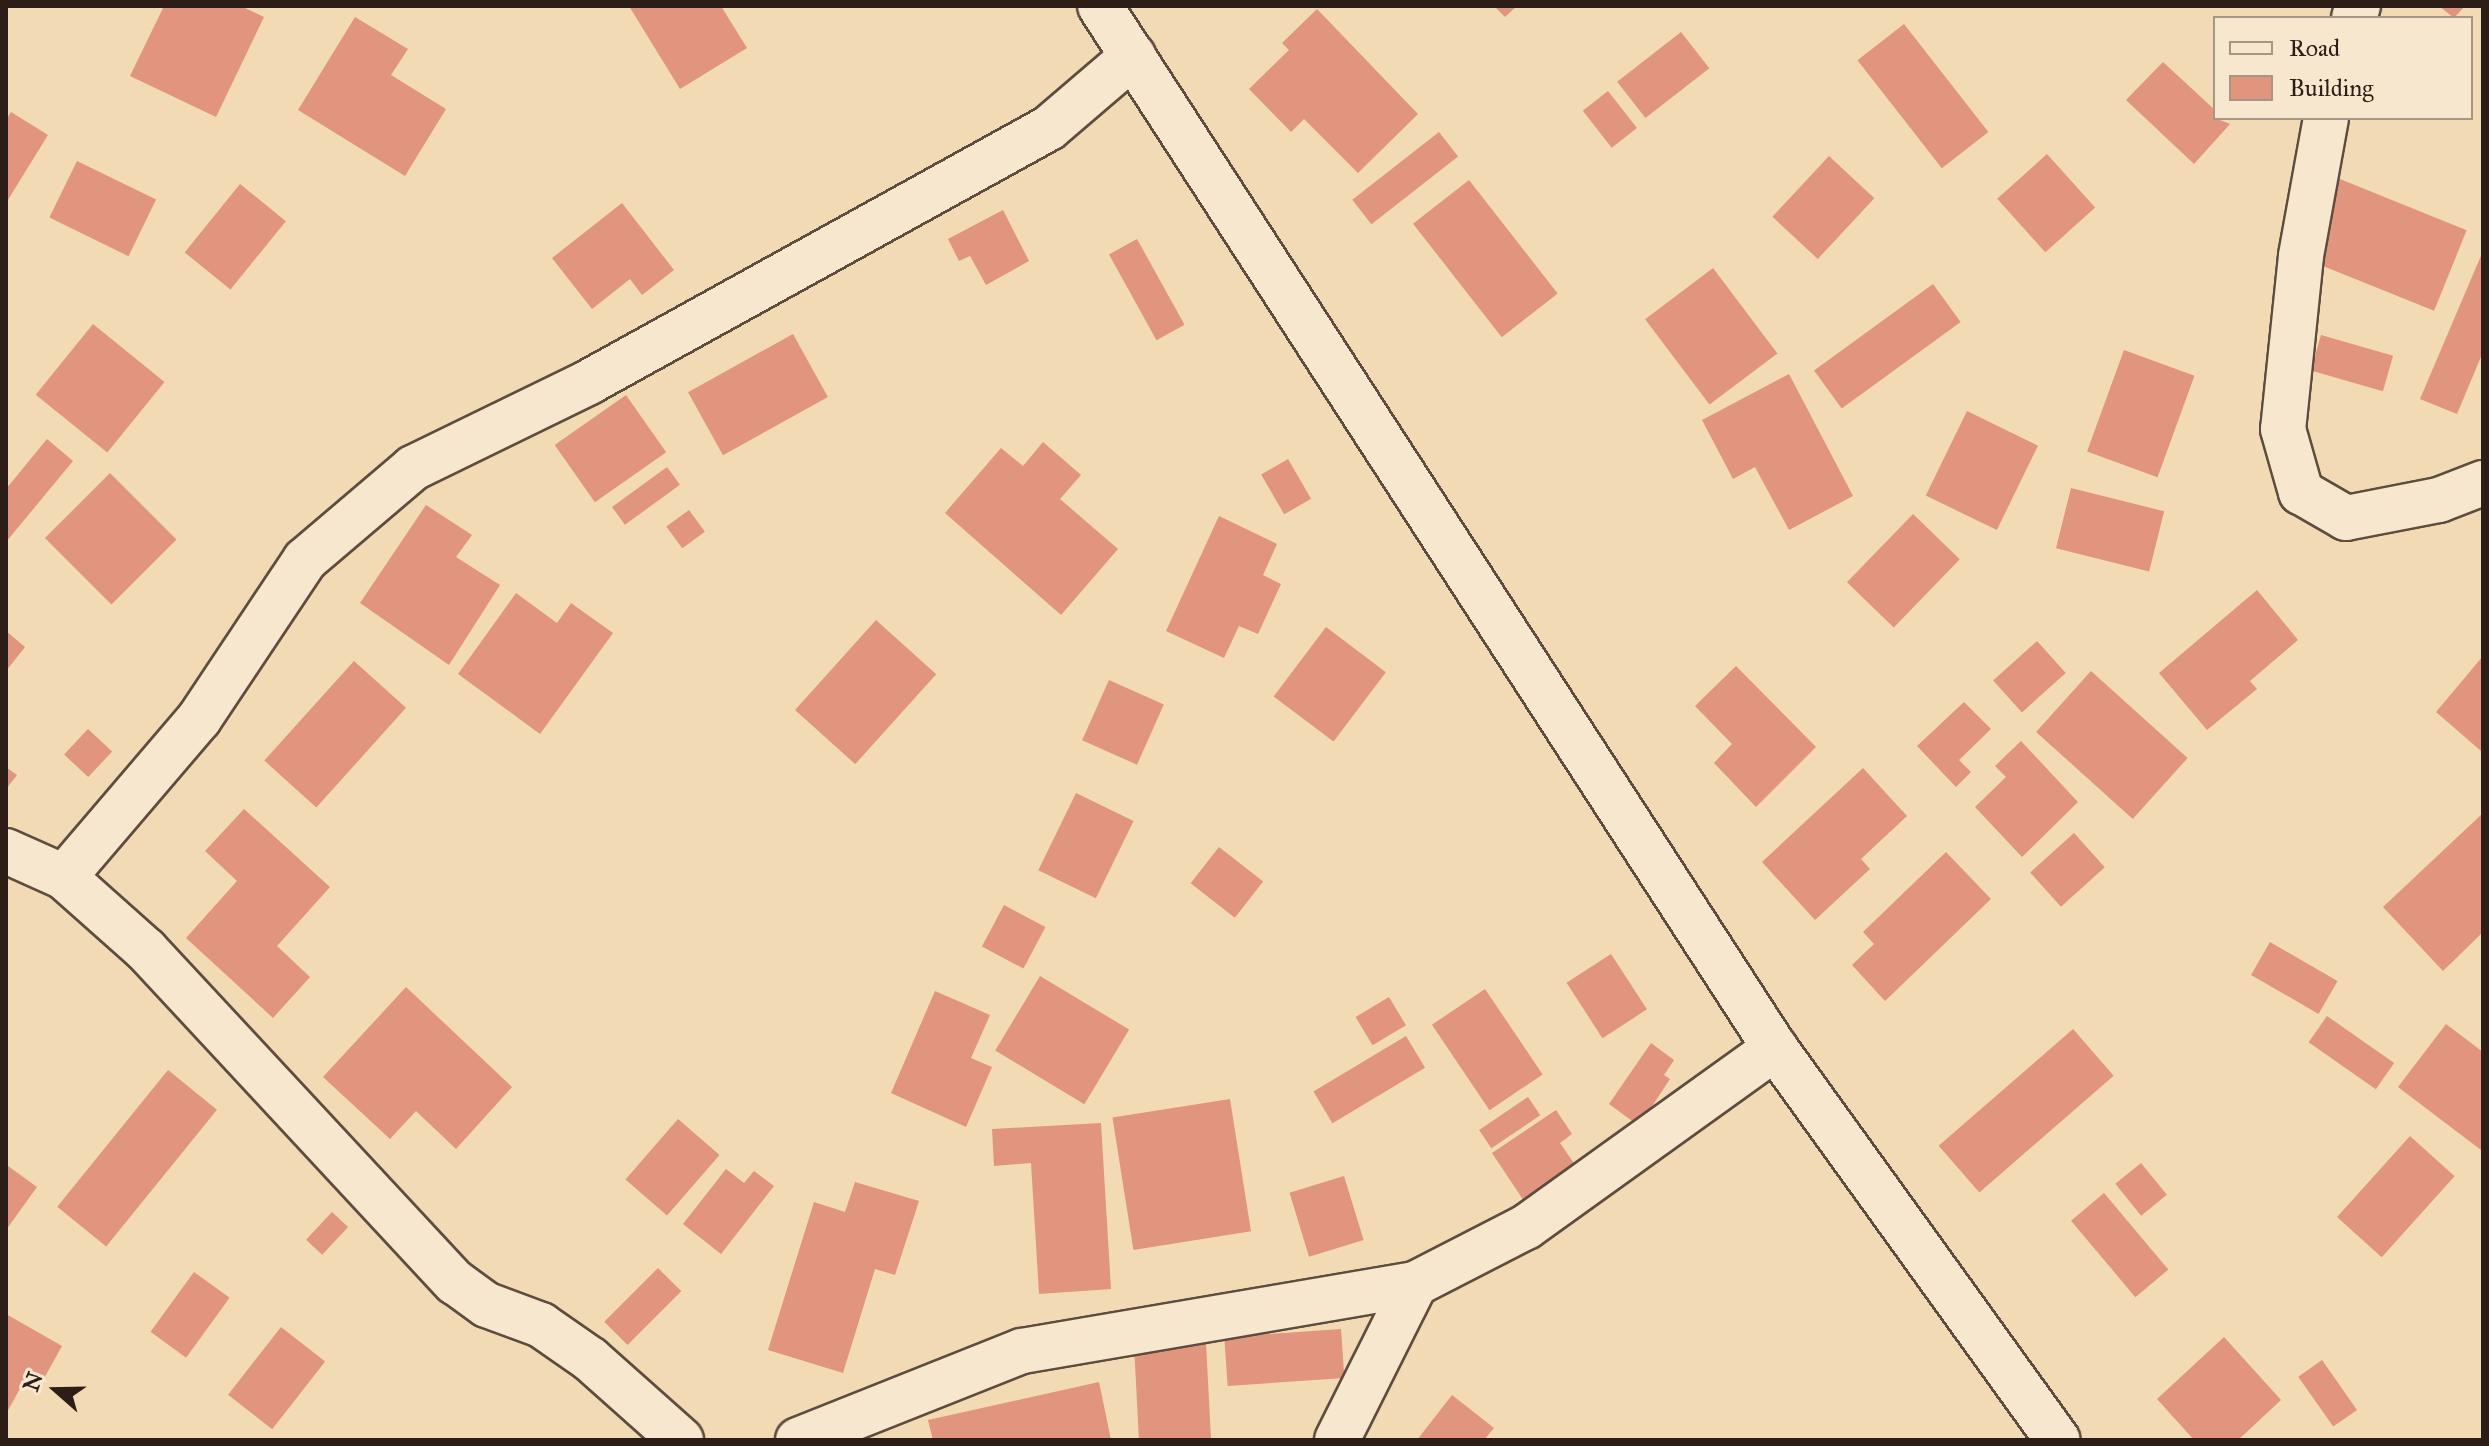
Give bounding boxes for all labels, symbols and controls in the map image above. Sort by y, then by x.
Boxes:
legend [2213,16,2473,120]
text: Road [2289,33,2340,63]
text: Building [2289,73,2374,103]
north arrow [16,1350,96,1430]
text: N [17,1368,49,1395]

